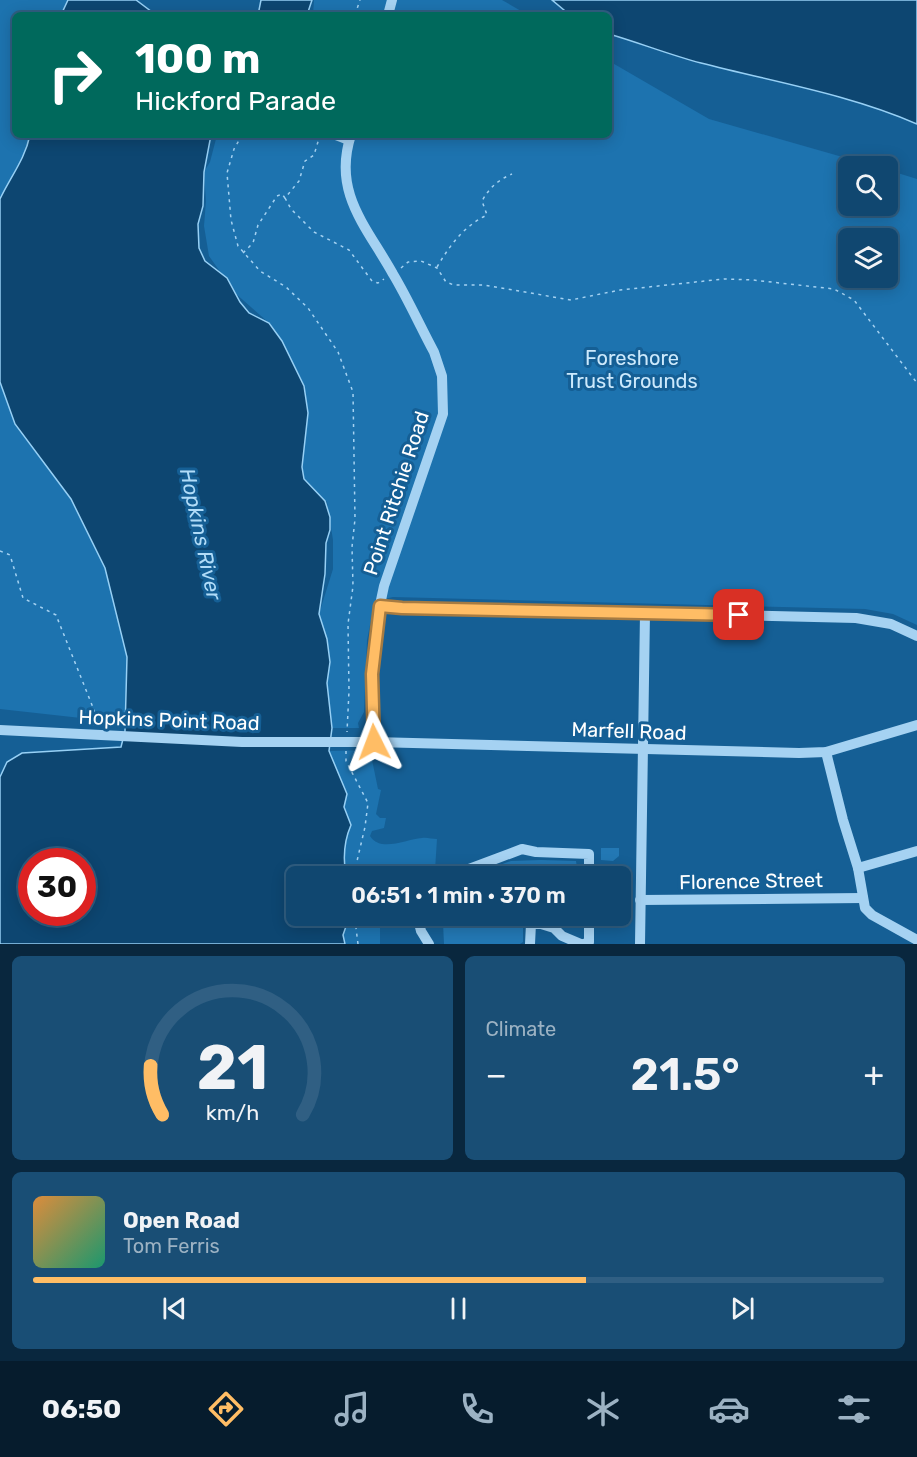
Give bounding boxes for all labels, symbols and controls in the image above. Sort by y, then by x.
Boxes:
text: 100 m [135,34,260,84]
icon: right [36,36,114,114]
text: Hickford Parade [135,85,336,117]
map controls [838,156,898,288]
button: search [838,156,898,216]
button: layers [838,228,898,288]
park label: Foreshore Trust Grounds [566,346,698,393]
street label: Point Ritchie Road [358,408,434,578]
water label: Hopkins River [175,466,227,603]
pin [713,589,764,640]
icon: arrive [722,598,755,631]
street label: Hopkins Point Road [78,705,260,735]
position arrow [342,710,406,774]
street label: Marfell Road [571,717,687,745]
speed limit sign: 30 [18,848,96,926]
street label: Florence Street [679,868,823,894]
text: 06:51 · 1 min · 370 m [351,882,566,909]
text: Climate [486,1017,556,1041]
text: 21 [196,1031,268,1105]
text: 21.5° [631,1048,740,1101]
text: − [486,1055,507,1094]
text: + [863,1055,884,1094]
text: km/h [205,1100,259,1125]
text: Open Road [123,1207,240,1234]
text: Tom Ferris [123,1234,220,1258]
icon: previous [158,1292,191,1325]
icon: pause [442,1292,475,1325]
icon: next [726,1292,759,1325]
icon: directions [205,1388,247,1430]
icon: music [331,1388,373,1430]
icon: phone [456,1388,498,1430]
icon: climate [582,1388,624,1430]
icon: car [708,1388,750,1430]
icon: filters [833,1388,875,1430]
text: 06:50 [42,1393,121,1425]

